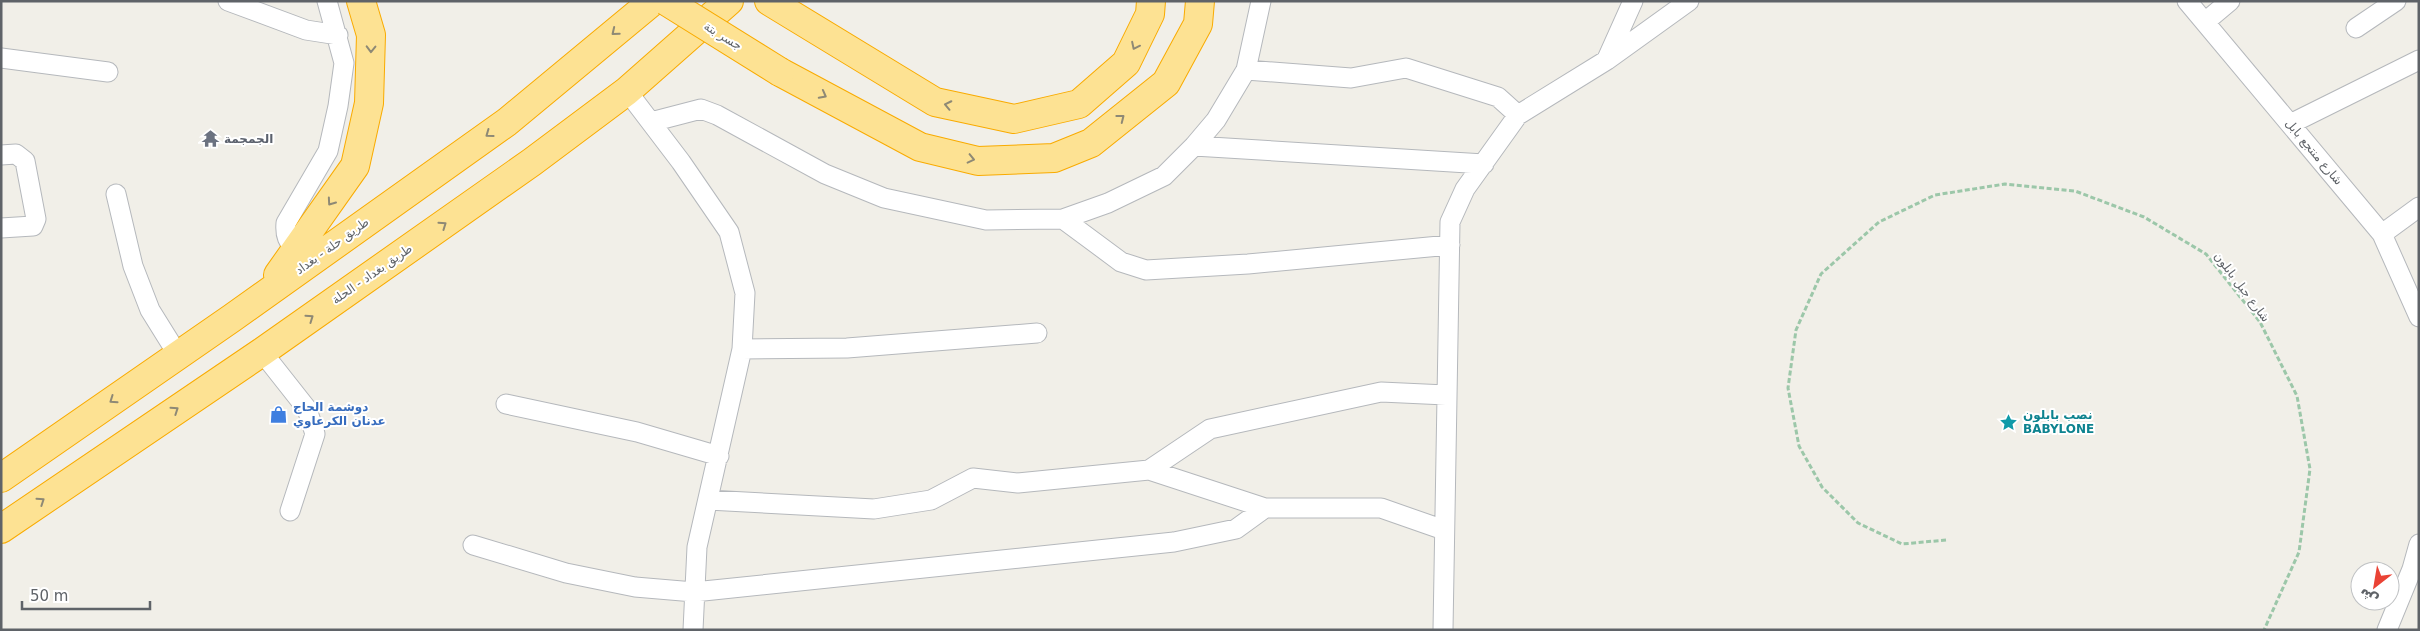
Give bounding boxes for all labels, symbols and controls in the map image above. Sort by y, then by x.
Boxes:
street label: جسر بتة [701,19,744,54]
one-way arrow [612,27,621,35]
one-way arrow [1131,41,1141,50]
one-way arrow [365,45,376,53]
one-way arrow [817,89,826,99]
one-way arrow [944,100,953,111]
one-way arrow [1115,116,1124,124]
street label: شارع منتجع بابل [2282,116,2346,188]
one-way arrow [485,128,495,137]
temple icon: الجمجمة [200,129,220,149]
place label: الجمجمة [224,132,273,146]
one-way arrow [966,153,975,164]
one-way arrow [328,196,337,206]
street label: طريق حلة - بغداد [293,215,372,278]
one-way arrow [437,222,447,231]
street label: طريق بغداد - الحلة [329,241,415,308]
street label: شارع جبل بابلون [2210,249,2273,325]
one-way arrow [304,315,314,324]
one-way arrow [109,394,119,403]
place label: دوشمة الحاج عدنان الكرعاوي [293,400,386,429]
shop icon: دوشمة الحاج عدنان الكرعاوي [269,404,289,424]
one-way arrow [170,406,179,416]
place label: نصب بابلون BABYLONE [2023,408,2094,436]
place icon: نصب بابلون BABYLONE [1999,412,2019,432]
one-way arrow [36,498,45,508]
north arrow [2350,561,2400,611]
scale bar [22,578,150,610]
text: ش [2356,585,2381,609]
text: 50 m [30,587,68,605]

